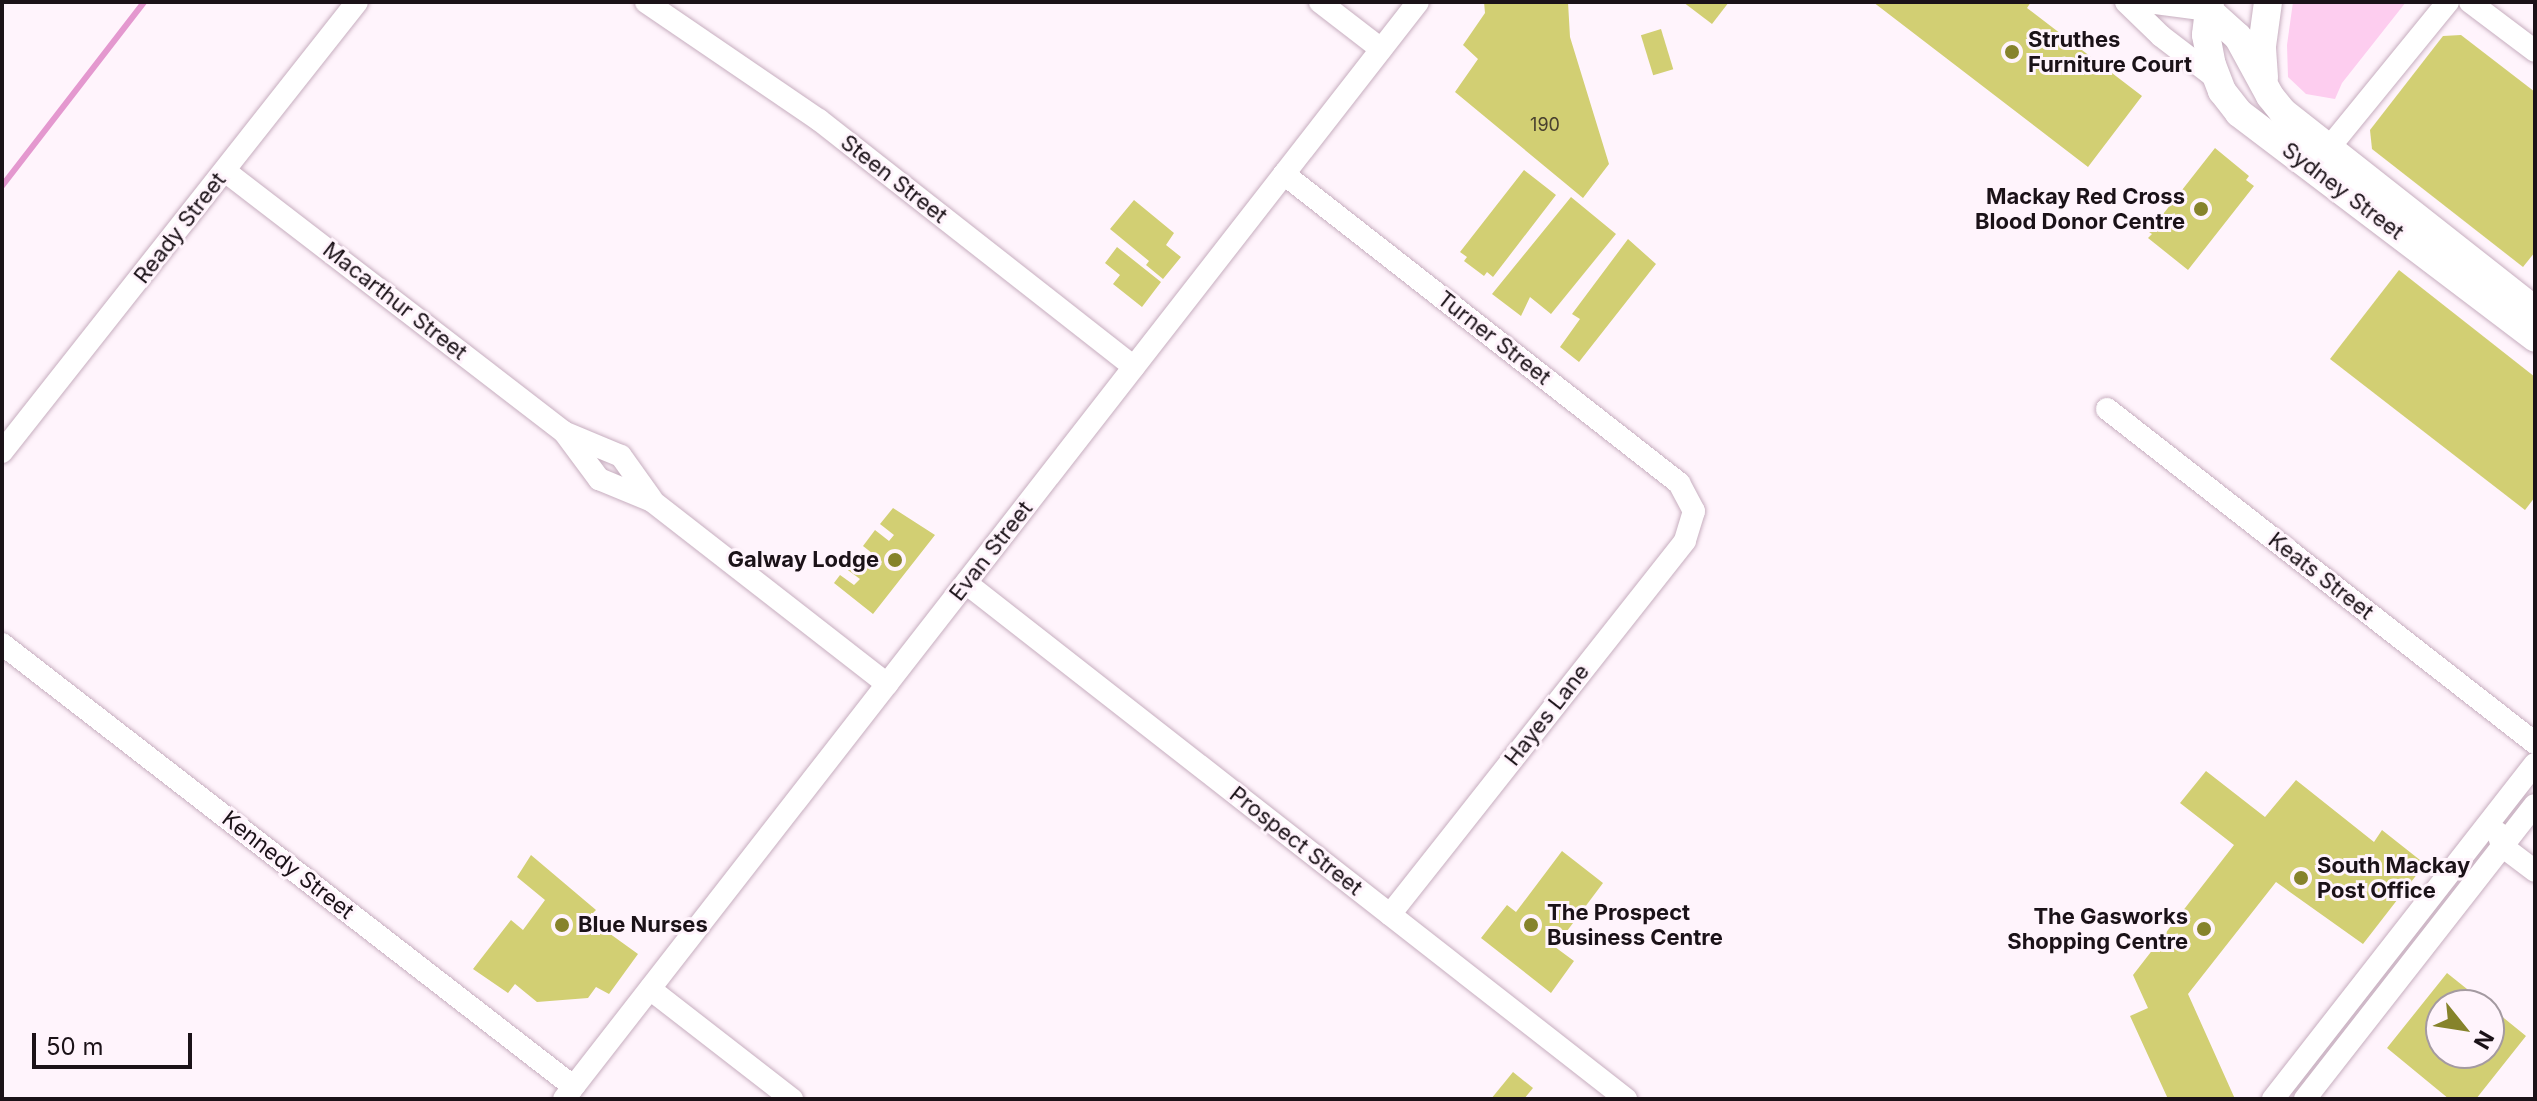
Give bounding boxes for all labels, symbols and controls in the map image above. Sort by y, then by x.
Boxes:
place label: Struthes Furniture Court [2028,26,2192,78]
marker: Struthes Furniture Court [2003,43,2021,61]
house number: 190 [1530,114,1560,136]
street label: Steen Street [835,129,953,229]
street label: Sydney Street [2277,137,2409,245]
street label: Ready Street [129,167,231,289]
place label: Mackay Red Cross Blood Donor Centre [1975,183,2185,234]
marker: Mackay Red Cross Blood Donor Centre [2192,200,2210,218]
street label: Macarthur Street [318,236,472,366]
street label: Turner Street [1432,286,1556,390]
street label: Evan Street [944,496,1038,606]
street label: Keats Street [2263,527,2379,625]
place label: Galway Lodge [727,547,879,573]
marker: Galway Lodge [886,551,904,569]
street label: Hayes Lane [1499,659,1595,771]
street label: Prospect Street [1224,781,1368,901]
street label: Kennedy Street [217,805,359,925]
place label: South Mackay Post Office [2317,852,2470,904]
marker: South Mackay Post Office [2292,869,2310,887]
place label: The Prospect Business Centre [1547,899,1723,950]
place label: The Gasworks Shopping Centre [2007,903,2188,954]
place label: Blue Nurses [578,912,708,938]
marker: Blue Nurses [553,916,571,934]
marker: The Prospect Business Centre [1522,916,1540,934]
marker: The Gasworks Shopping Centre [2195,920,2213,938]
north arrow [2425,989,2505,1069]
scale bar [36,1017,196,1067]
text: N [2469,1026,2500,1054]
text: 50 m [46,1032,104,1061]

